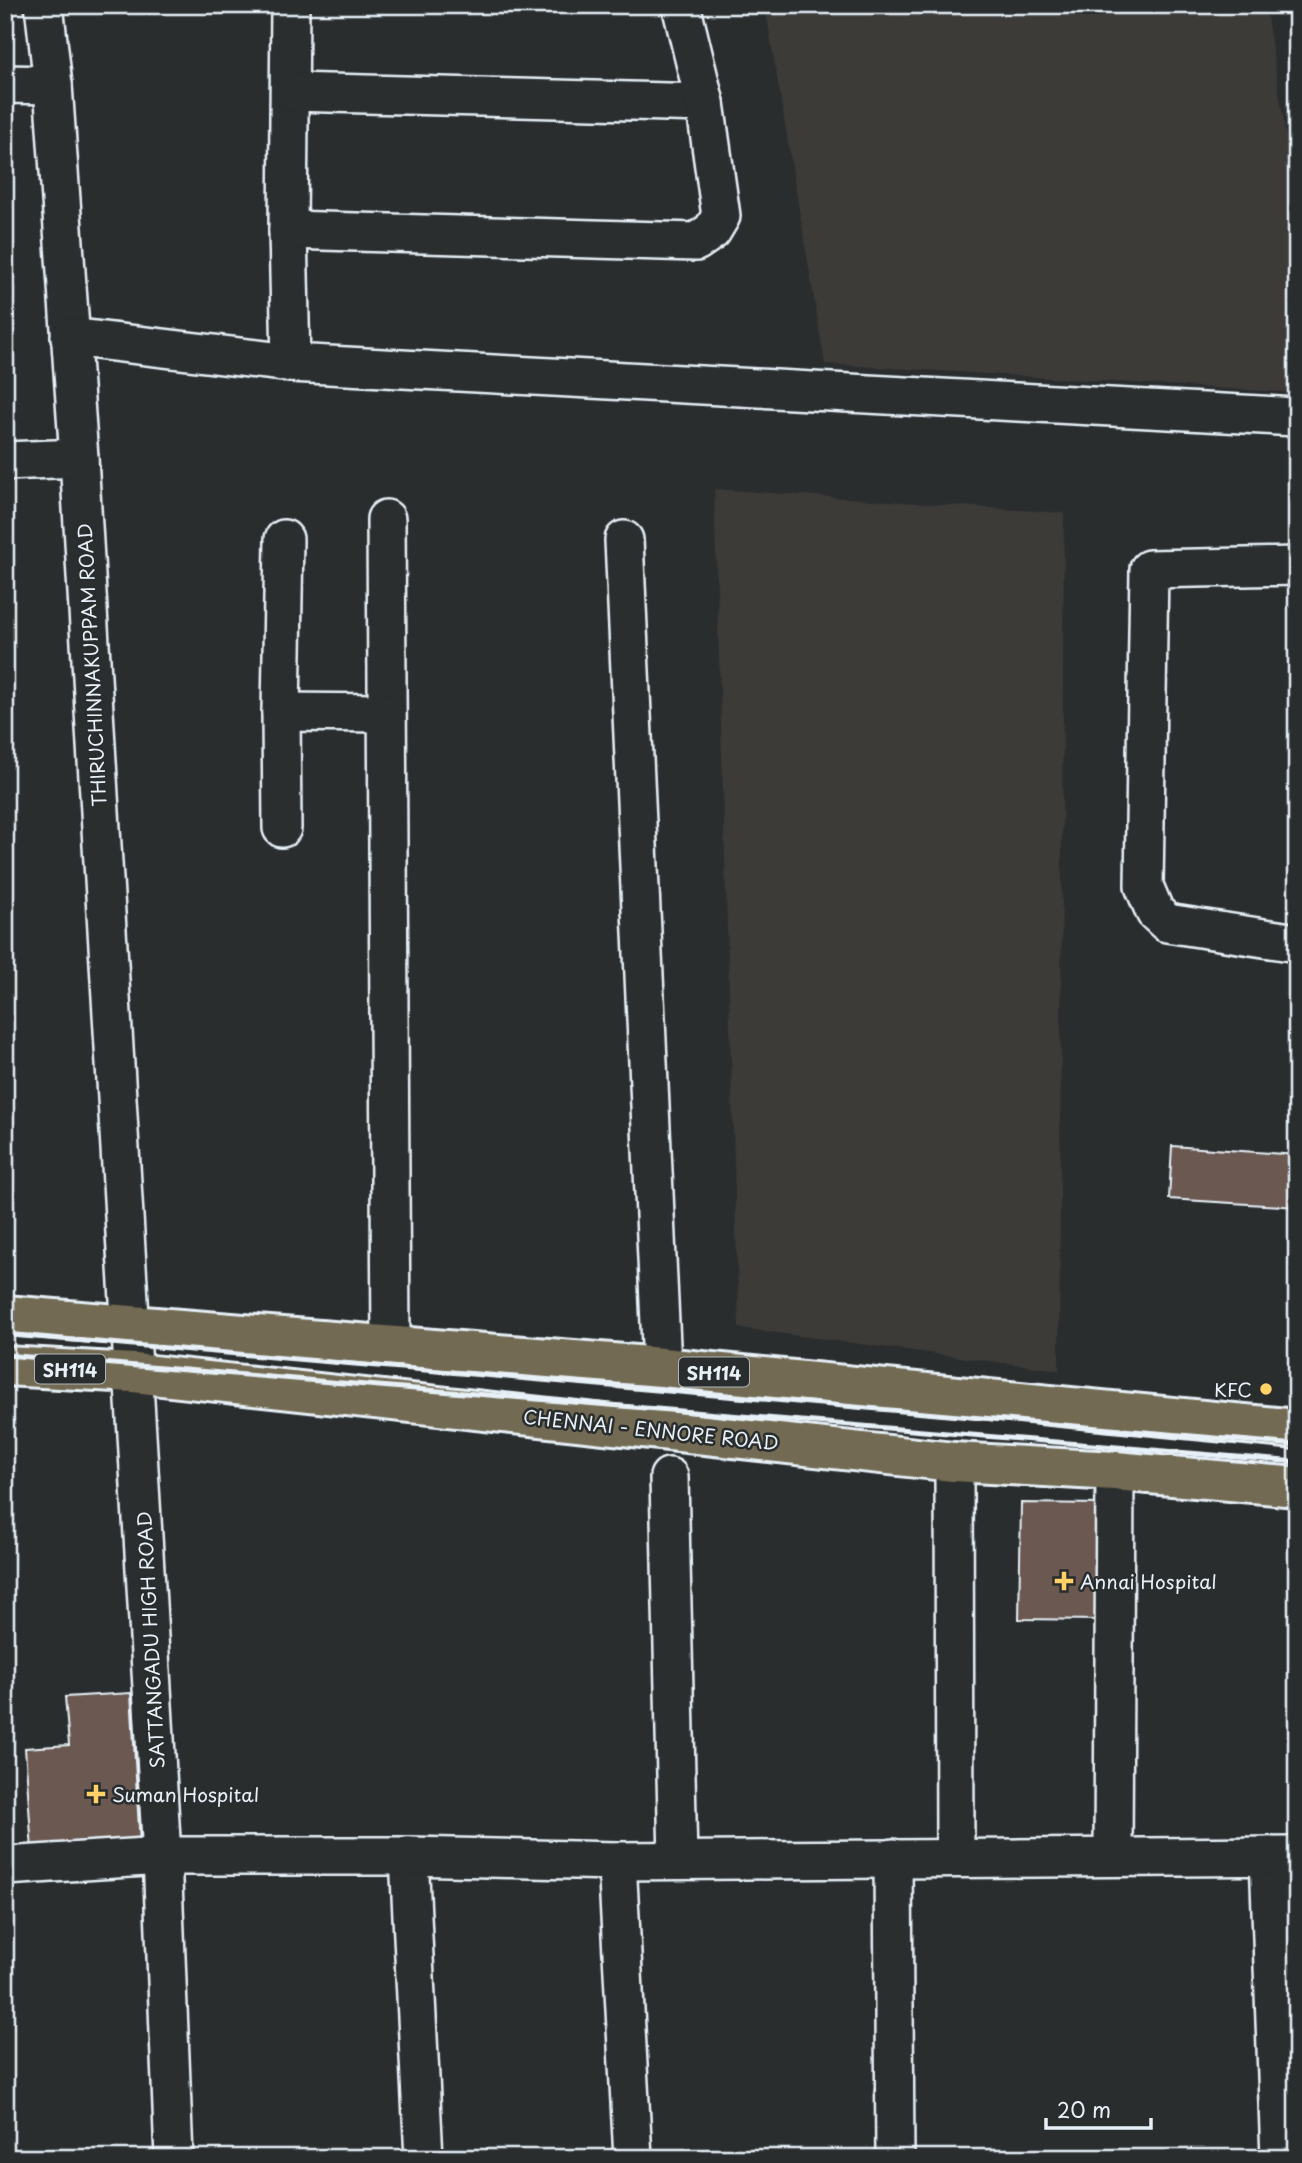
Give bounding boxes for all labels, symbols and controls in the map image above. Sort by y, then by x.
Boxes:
street label: THIRUCHINNAKUPPAM ROAD [70,522,112,808]
road number: SH114 [35,1354,105,1384]
road number: SH114 [679,1358,749,1386]
place label: KFC [1214,1375,1252,1403]
marker: KFC [1258,1381,1274,1397]
street label: CHENNAI - ENNORE ROAD [522,1402,780,1456]
street label: SATTANGADU HIGH ROAD [129,1511,171,1769]
place label: Annai Hospital [1080,1567,1217,1595]
marker: Annai Hospital [1054,1571,1074,1591]
place label: Suman Hospital [112,1780,259,1808]
marker: Suman Hospital [86,1784,106,1804]
scale bar [1046,2086,1152,2130]
text: 20 m [1057,2093,1111,2125]

